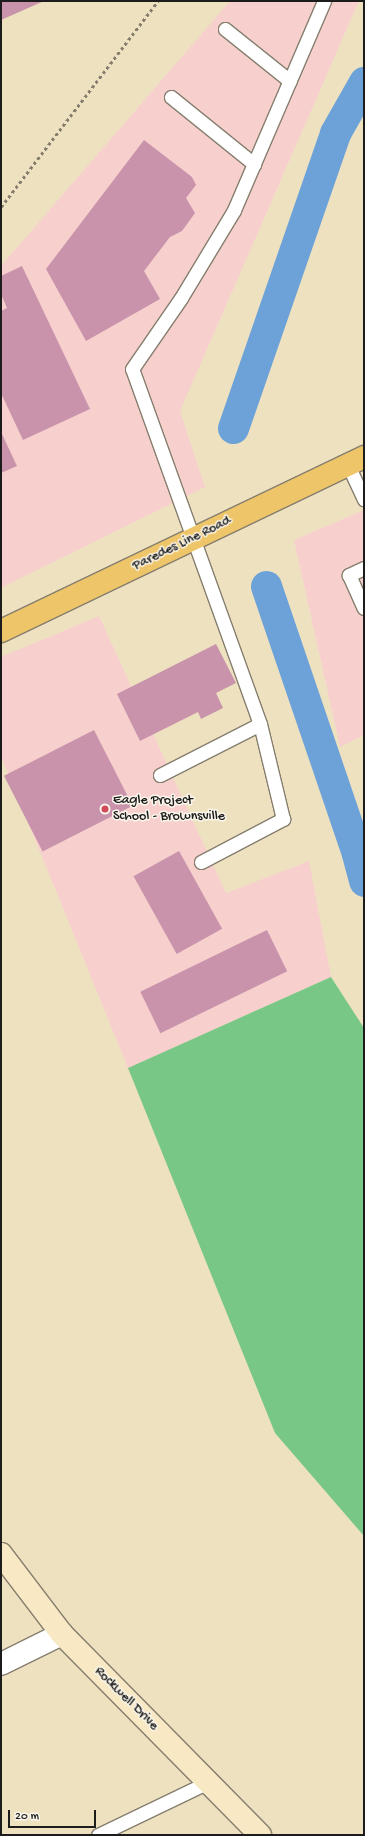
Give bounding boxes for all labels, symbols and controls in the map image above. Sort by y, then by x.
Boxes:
street label: Paredes Line Road [130,513,234,575]
place label: Eagle Project School - Brownsville [113,793,225,826]
marker: Eagle Project School - Brownsville [100,804,110,814]
street label: Rockwell Drive [90,1663,162,1735]
scale bar [10,1802,98,1828]
text: 20 m [15,1810,39,1824]

